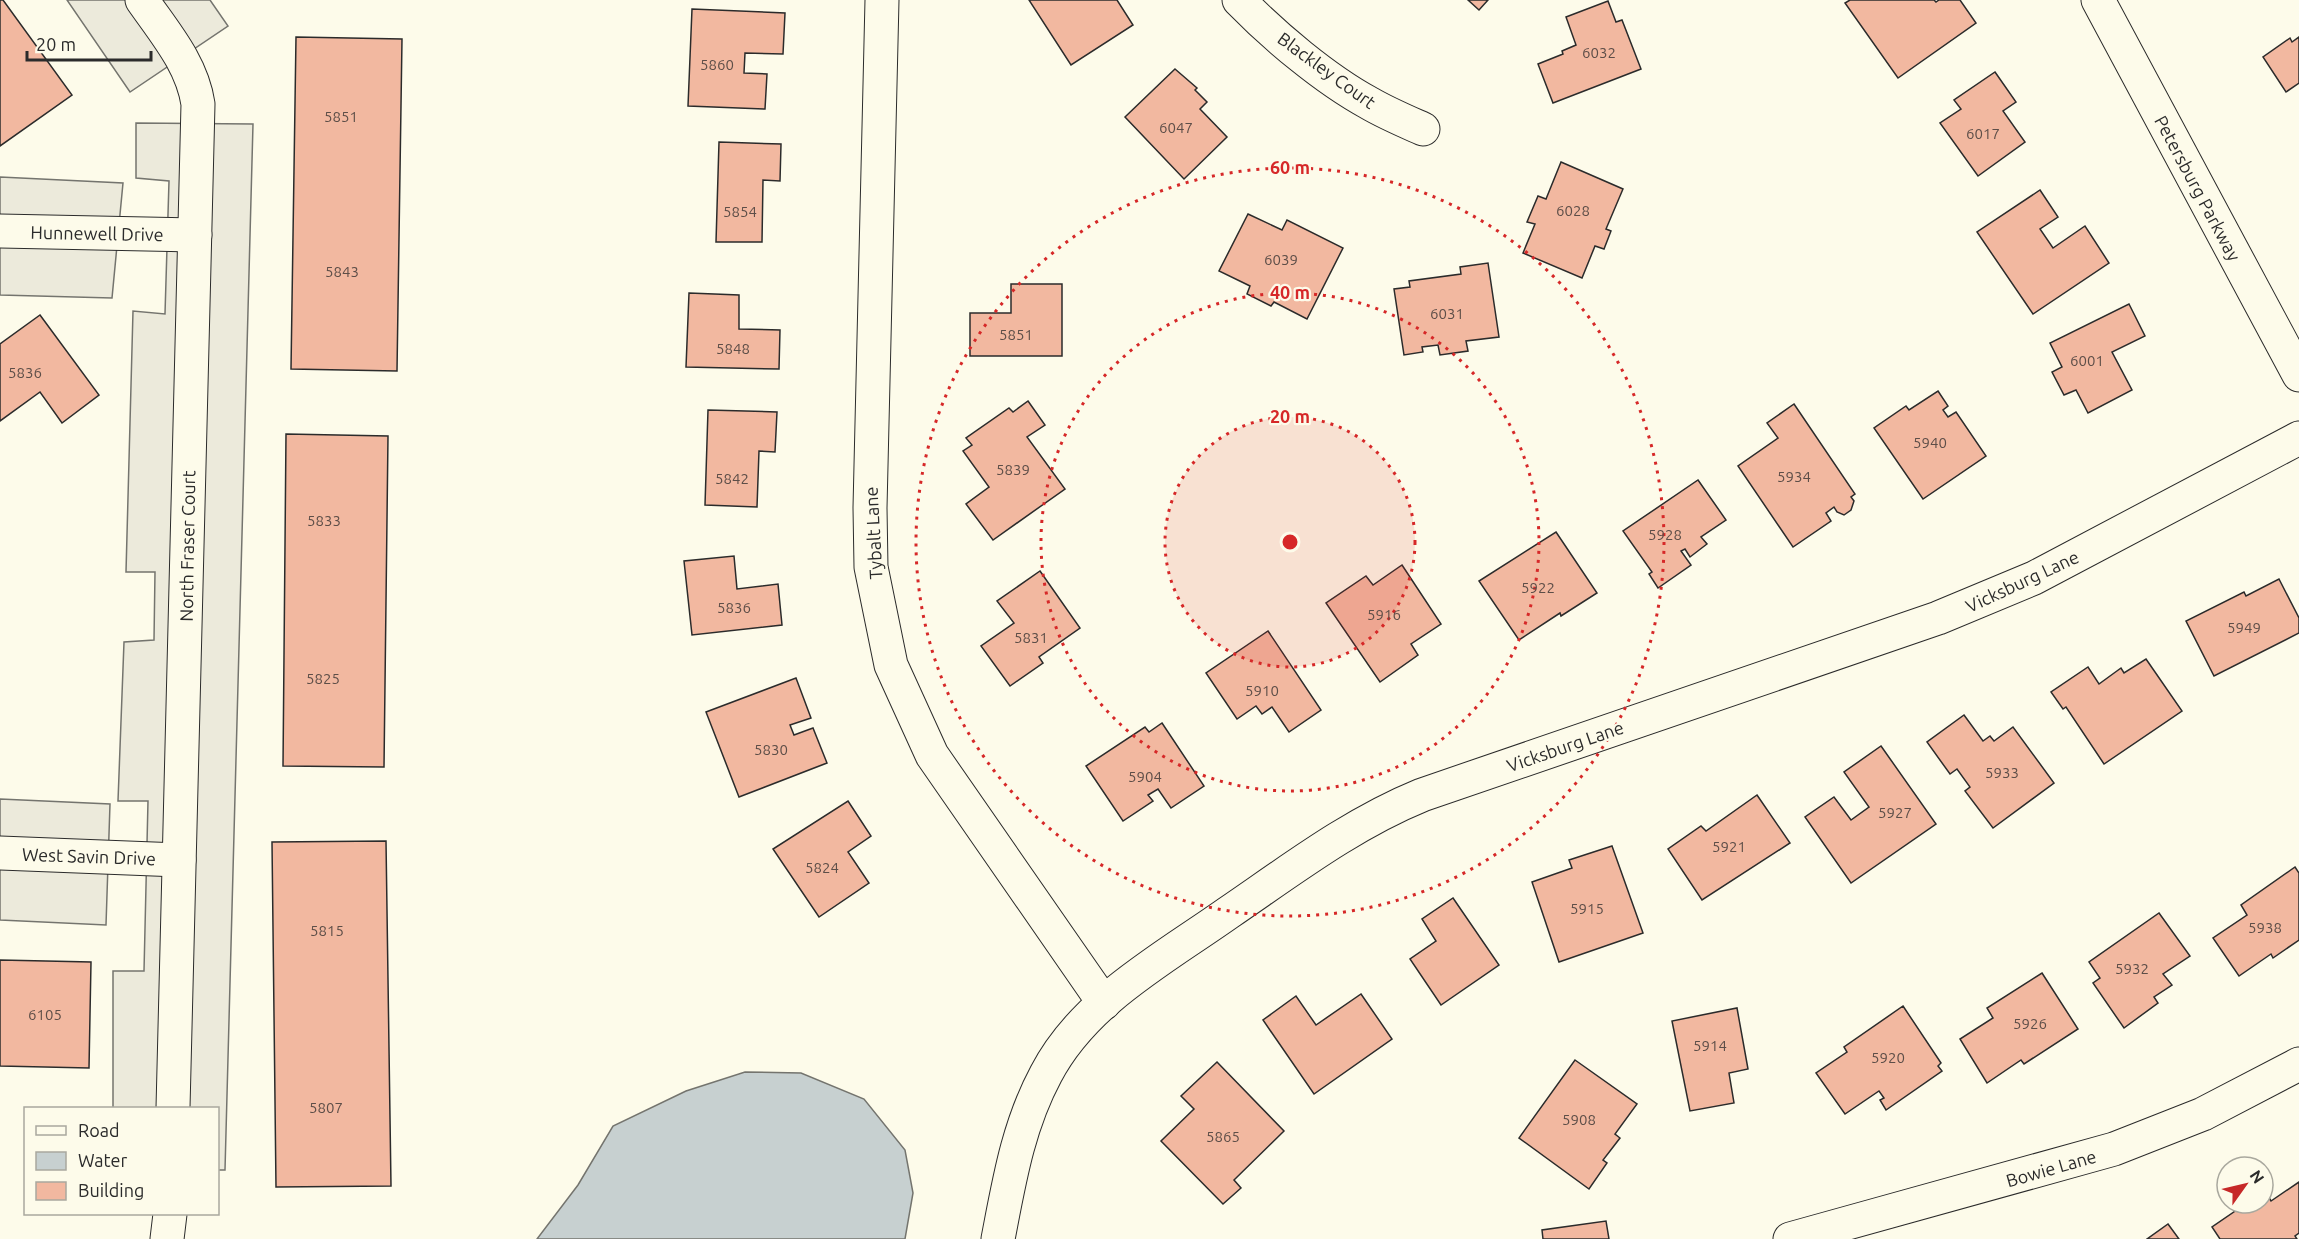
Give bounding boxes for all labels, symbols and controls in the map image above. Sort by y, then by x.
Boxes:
scale bar [27,24,152,62]
street label: Blackley Court [1274,28,1380,112]
text: 20 m [36,34,76,54]
house number: 6032 [1582,44,1616,61]
house number: 5860 [700,56,734,73]
house number: 5851 [324,108,358,125]
street label: Petersburg Parkway [2151,112,2245,264]
house number: 6047 [1159,119,1193,136]
house number: 6017 [1966,125,2000,142]
text: 60 m [1270,157,1310,177]
house number: 6028 [1556,202,1590,219]
house number: 5854 [723,203,757,220]
street label: Hunnewell Drive [30,222,164,244]
house number: 6039 [1264,251,1298,268]
house number: 5843 [325,263,359,280]
text: 40 m [1270,282,1310,302]
house number: 6031 [1430,305,1464,322]
house number: 5851 [999,326,1033,343]
house number: 5848 [716,340,750,357]
house number: 6001 [2070,352,2104,369]
house number: 5836 [8,364,42,381]
text: 20 m [1270,406,1310,426]
house number: 5940 [1913,434,1947,451]
house number: 5839 [996,461,1030,478]
house number: 5934 [1777,468,1811,485]
street label: North Fraser Court [176,470,198,622]
house number: 5842 [715,470,749,487]
street label: Tybalt Lane [861,486,885,580]
house number: 5833 [307,512,341,529]
house number: 5928 [1648,526,1682,543]
centre of rings [1280,532,1300,552]
street label: Vicksburg Lane [1962,546,2082,616]
house number: 5922 [1521,579,1555,596]
house number: 5836 [717,599,751,616]
house number: 5916 [1367,606,1401,623]
house number: 5949 [2227,619,2261,636]
house number: 5831 [1014,629,1048,646]
house number: 5825 [306,670,340,687]
house number: 5910 [1245,682,1279,699]
street label: Vicksburg Lane [1504,717,1626,775]
house number: 5830 [754,741,788,758]
house number: 5933 [1985,764,2019,781]
house number: 5904 [1128,768,1162,785]
house number: 5927 [1878,804,1912,821]
house number: 5921 [1712,838,1746,855]
street label: West Savin Drive [22,844,156,868]
house number: 5824 [805,859,839,876]
house number: 5915 [1570,900,1604,917]
house number: 5938 [2248,919,2282,936]
house number: 5815 [310,922,344,939]
house number: 5932 [2115,960,2149,977]
house number: 6105 [28,1006,62,1023]
house number: 5926 [2013,1015,2047,1032]
house number: 5914 [1693,1037,1727,1054]
house number: 5920 [1871,1049,1905,1066]
house number: 5807 [309,1099,343,1116]
legend [24,1107,219,1215]
house number: 5908 [1562,1111,1596,1128]
text: Road [78,1120,120,1140]
house number: 5865 [1206,1128,1240,1145]
street label: Bowie Lane [2004,1146,2098,1190]
text: Water [78,1150,128,1170]
north arrow [2215,1155,2275,1215]
text: N [2247,1167,2268,1187]
text: Building [78,1180,144,1200]

